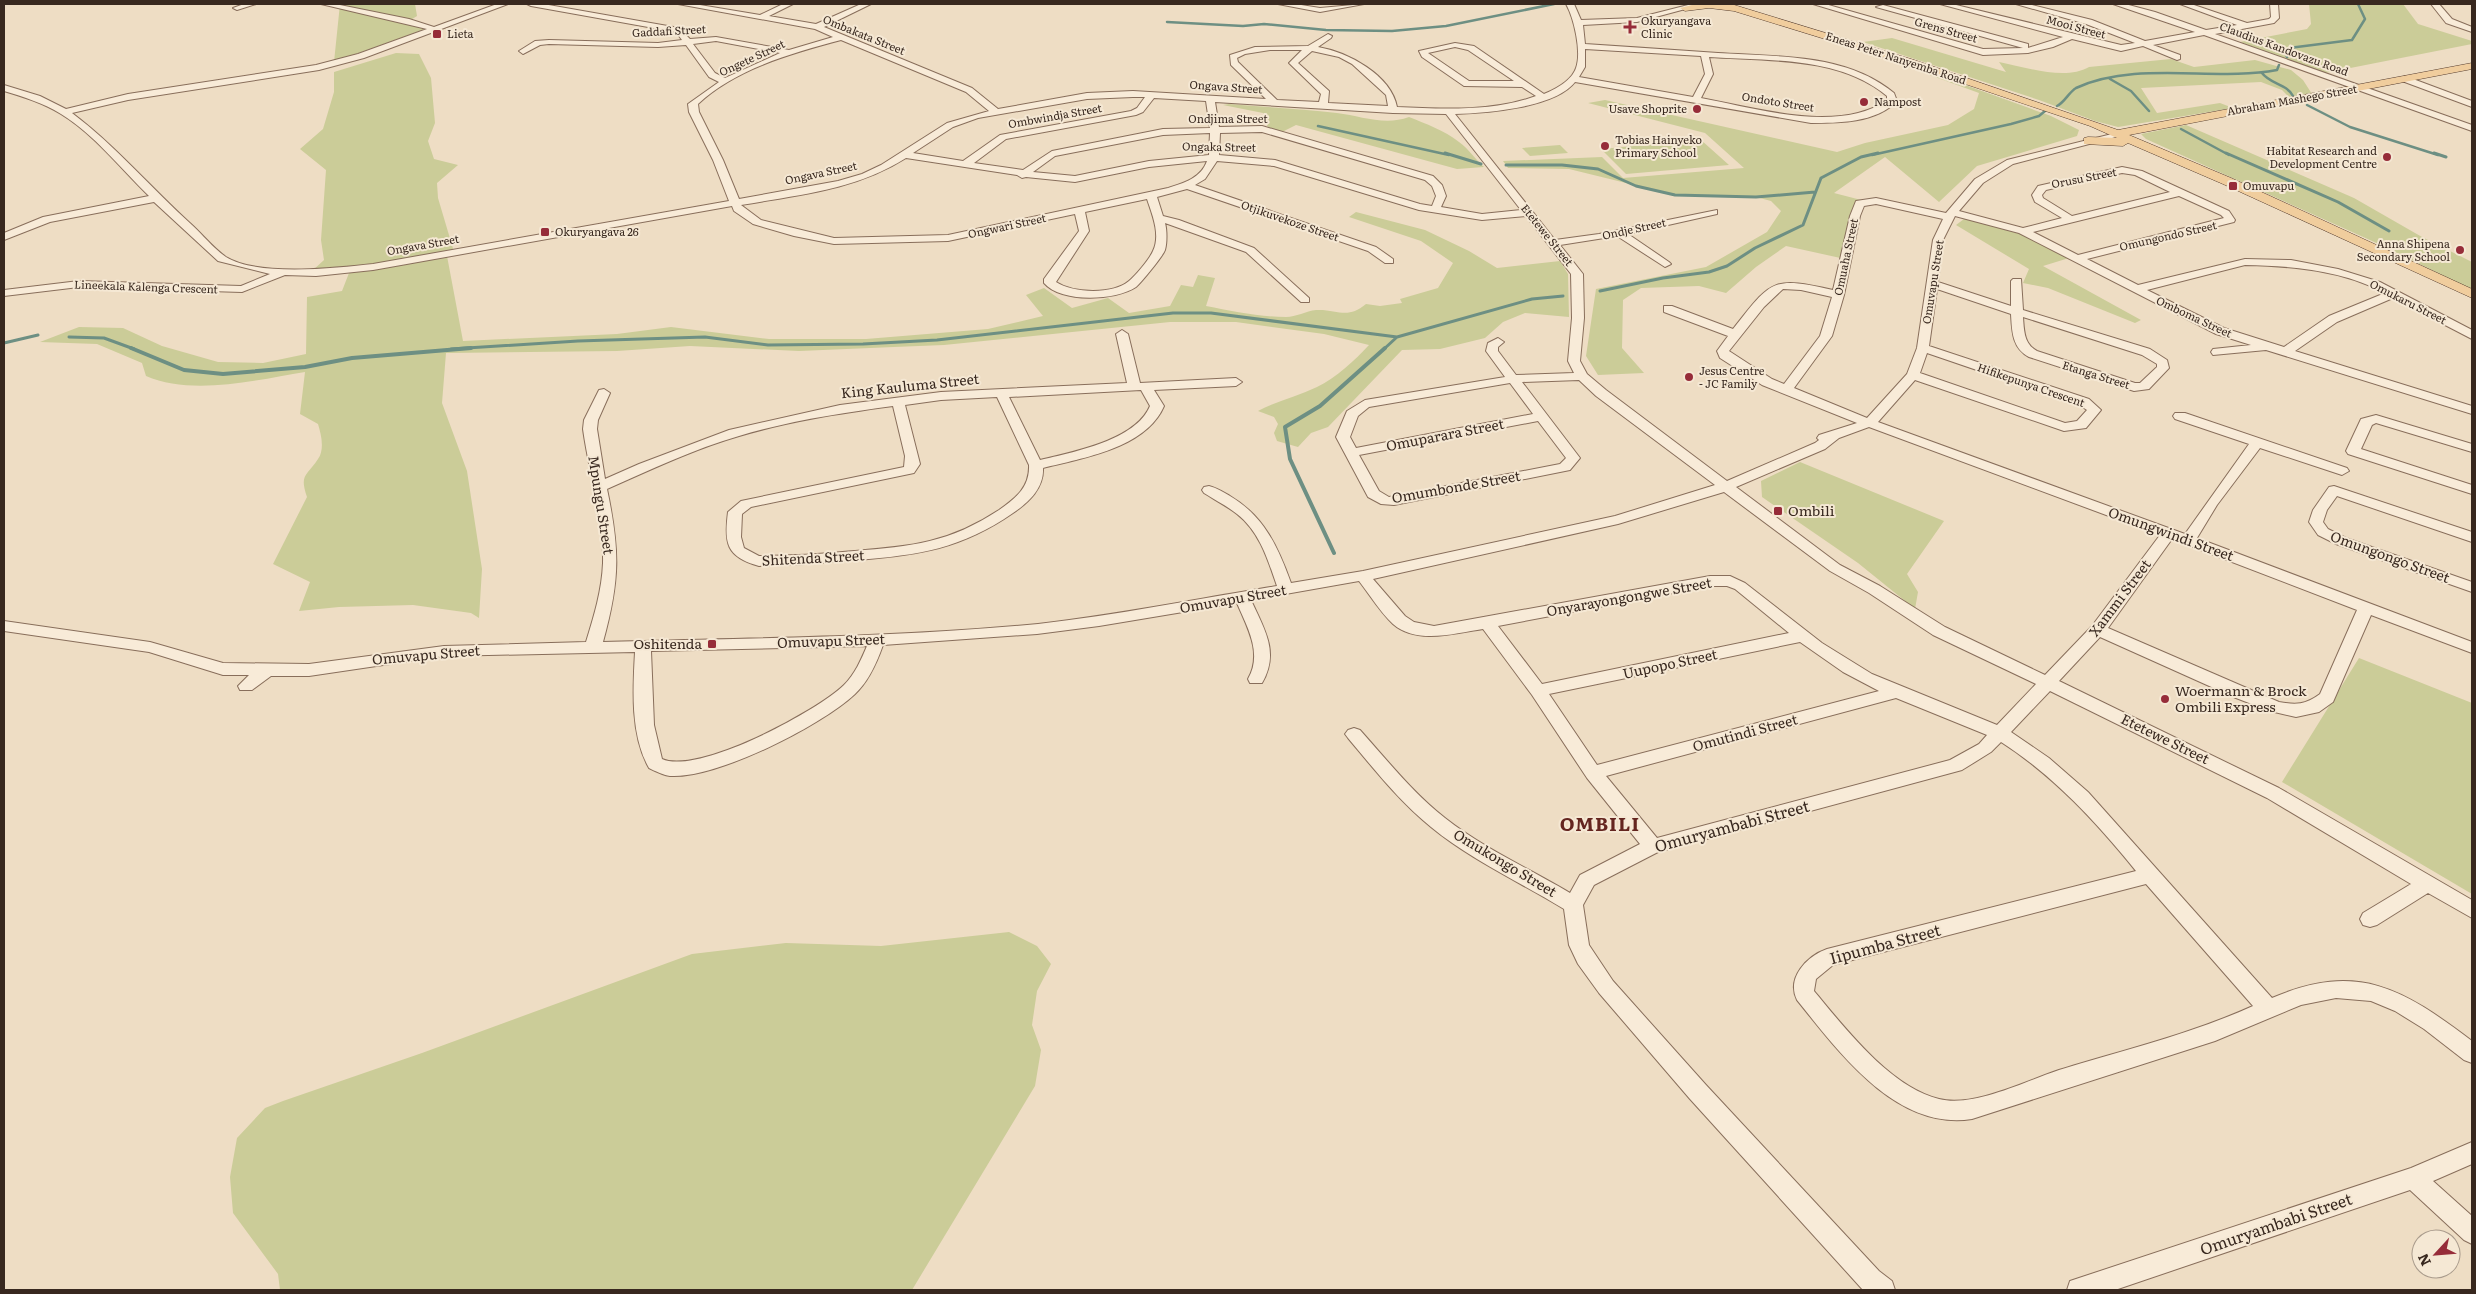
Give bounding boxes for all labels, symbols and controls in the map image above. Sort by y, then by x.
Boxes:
street label: Ombakata Street [821,10,908,58]
street label: Mooi Street [2045,10,2108,42]
place label: Okuryangava Clinic [1641,12,1711,41]
street label: Grens Street [1913,12,1980,46]
street label: Claudius Kandovazu Road [2218,17,2351,79]
street label: Gaddafi Street [632,20,707,40]
marker: Okuryangava Clinic [1623,20,1637,34]
place label: Lieta [447,25,474,41]
street label: Eneas Peter Nanyemba Road [1824,27,1969,87]
marker: Lieta [431,28,443,40]
street label: Ongete Street [716,35,788,79]
street label: Ongava Street [1189,75,1264,97]
street label: Abraham Mashego Street [2225,80,2359,118]
street label: Ondoto Street [1741,87,1816,115]
place label: Nampost [1874,93,1922,109]
marker: Nampost [1858,96,1870,108]
street label: Ombwindja Street [1007,99,1103,131]
place label: Usave Shoprite [1608,100,1687,116]
marker: Usave Shoprite [1691,103,1703,115]
street label: Ondjima Street [1188,110,1268,126]
place label: Tobias Hainyeko Primary School [1615,131,1702,160]
street label: Ongaka Street [1182,137,1257,155]
marker: Tobias Hainyeko Primary School [1599,140,1611,152]
place label: Habitat Research and Development Centre [2266,142,2377,171]
marker: Habitat Research and Development Centre [2381,151,2393,163]
street label: Ongava Street [783,156,859,187]
street label: Orusu Street [2050,163,2118,191]
place label: Omuvapu [2243,177,2294,193]
marker: Omuvapu [2227,180,2239,192]
street label: Otjikuvekoze Street [1239,196,1342,244]
street label: Etetewe Street [1518,200,1578,269]
street label: Ongwari Street [966,209,1048,241]
street label: Ondje Street [1600,213,1668,243]
street label: Omuaha Street [1829,216,1861,297]
street label: Omungondo Street [2118,216,2218,254]
place label: Okuryangava 26 [555,223,639,239]
marker: Okuryangava 26 [539,226,551,238]
street label: Ongava Street [385,230,461,258]
place label: Anna Shipena Secondary School [2357,235,2450,264]
street label: Omuvapu Street [1917,238,1947,325]
marker: Anna Shipena Secondary School [2454,244,2466,256]
street label: Lineekala Kalenga Crescent [74,275,219,297]
street label: Omukaru Street [2367,275,2450,328]
street label: Omboma Street [2154,292,2235,341]
street label: Etanga Street [2061,356,2133,392]
street label: Hifikepunya Crescent [1976,358,2088,410]
place label: Jesus Centre - JC Family [1699,362,1765,391]
street label: King Kauluma Street [840,368,980,402]
marker: Jesus Centre - JC Family [1683,371,1695,383]
street label: Omuparara Street [1384,413,1506,455]
street label: Mpungu Street [584,454,620,556]
street label: Omumbonde Street [1390,465,1522,507]
place label: Ombili [1788,500,1835,520]
street label: Omungwindi Street [2106,501,2237,565]
marker: Ombili [1772,505,1784,517]
street label: Omungongo Street [2328,525,2453,587]
street label: Shitenda Street [761,544,865,570]
street label: Xammi Street [2084,554,2155,640]
street label: Onyarayongongwe Street [1545,572,1713,620]
street label: Omuvapu Street [1178,579,1288,617]
street label: Omuvapu Street [777,628,886,652]
place label: Oshitenda [633,633,702,653]
marker: Oshitenda [706,638,718,650]
street label: Omuvapu Street [371,639,481,669]
street label: Uupopo Street [1621,643,1719,683]
place label: Woermann & Brock Ombili Express [2175,680,2307,716]
marker: Woermann & Brock Ombili Express [2159,693,2171,705]
street label: Omutindi Street [1690,708,1800,756]
street label: Etetewe Street [2118,708,2213,768]
street label: Omuryambabi Street [1652,793,1812,857]
district label: OMBILI [1560,809,1640,837]
street label: Omukongo Street [1450,823,1561,901]
street label: Iipumba Street [1826,917,1943,969]
street label: Omuryambabi Street [2196,1186,2355,1260]
north arrow [2411,1229,2461,1279]
text: N [2412,1250,2435,1270]

